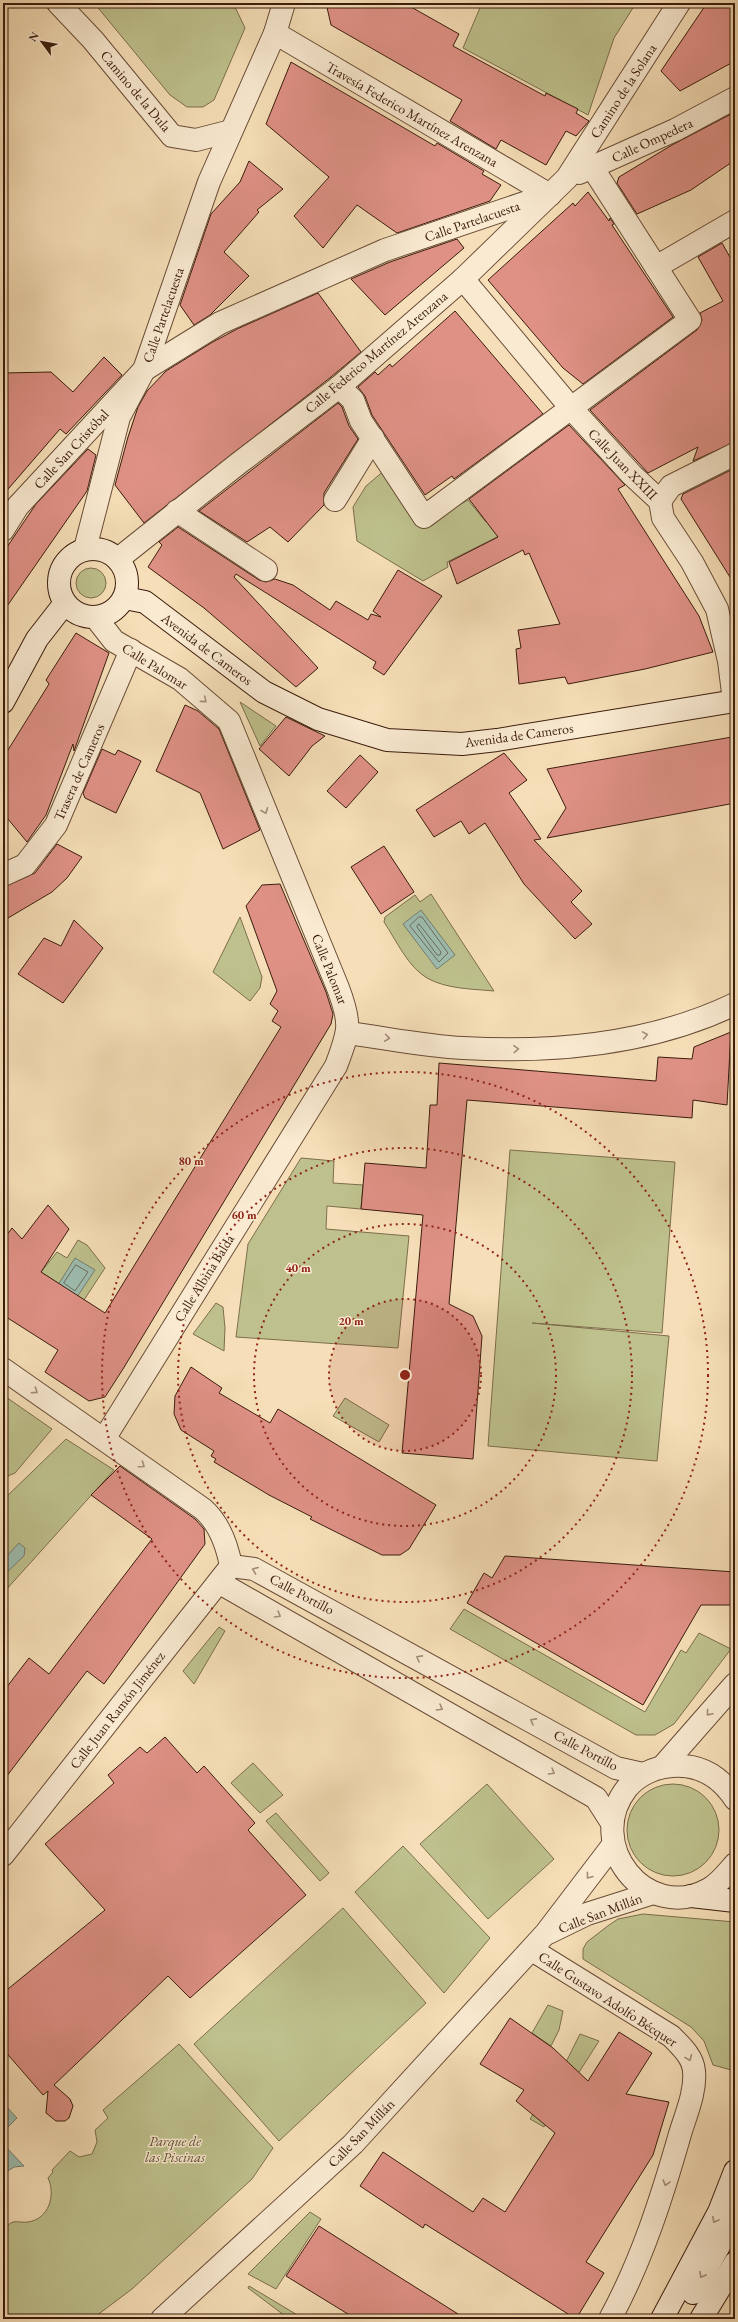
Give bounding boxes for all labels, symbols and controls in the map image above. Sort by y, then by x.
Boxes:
north arrow [22,22,62,62]
text: N [25,29,42,44]
street label: Camino de la Solana [586,40,661,142]
street label: Camino de la Dula [97,47,176,136]
street label: Travesía Federico Martínez Arenzana [323,57,502,171]
street label: Calle Ompedera [609,113,696,167]
street label: Calle Partelacuesta [422,196,522,246]
street label: Calle Partelacuesta [138,265,188,365]
street label: Calle Federico Martínez Arenzana [301,287,451,417]
street label: Calle San Cristóbal [29,405,113,493]
street label: Calle Juan XXIII [584,424,662,504]
street label: Avenida de Cameros [157,608,257,689]
street label: Calle Palomar [119,639,192,694]
one-way arrow [199,695,206,702]
street label: Avenida de Cameros [462,718,575,752]
street label: Trasera de Cameros [49,720,109,823]
one-way arrow [261,807,269,814]
street label: Calle Palomar [308,931,352,1007]
one-way arrow [642,1031,648,1039]
one-way arrow [384,1033,390,1042]
one-way arrow [513,1045,519,1053]
text: 80 m [178,1153,204,1169]
text: 60 m [231,1207,257,1223]
street label: Calle Albina Balda [170,1231,238,1325]
text: 40 m [285,1260,311,1276]
text: 20 m [338,1313,364,1329]
centre of rings [398,1368,412,1382]
one-way arrow [31,1386,38,1394]
one-way arrow [138,1460,145,1468]
one-way arrow [252,1567,259,1575]
street label: Calle Portillo [267,1569,337,1619]
one-way arrow [274,1610,281,1617]
street label: Calle Juan Ramón Jiménez [65,1647,169,1773]
one-way arrow [416,1656,423,1663]
one-way arrow [436,1703,443,1710]
one-way arrow [707,1709,714,1716]
one-way arrow [530,1719,537,1726]
street label: Calle Portillo [551,1725,621,1775]
one-way arrow [548,1768,555,1775]
one-way arrow [587,1871,594,1878]
street label: Calle San Millán [555,1889,645,1937]
street label: Calle Gustavo Adolfo Bécquer [535,1947,681,2051]
one-way arrow [685,2055,693,2062]
street label: Calle San Millán [324,2094,399,2171]
park label: Parque de las Piscinas [145,2132,205,2166]
one-way arrow [662,2179,671,2186]
one-way arrow [712,2215,720,2223]
one-way arrow [700,2271,707,2279]

